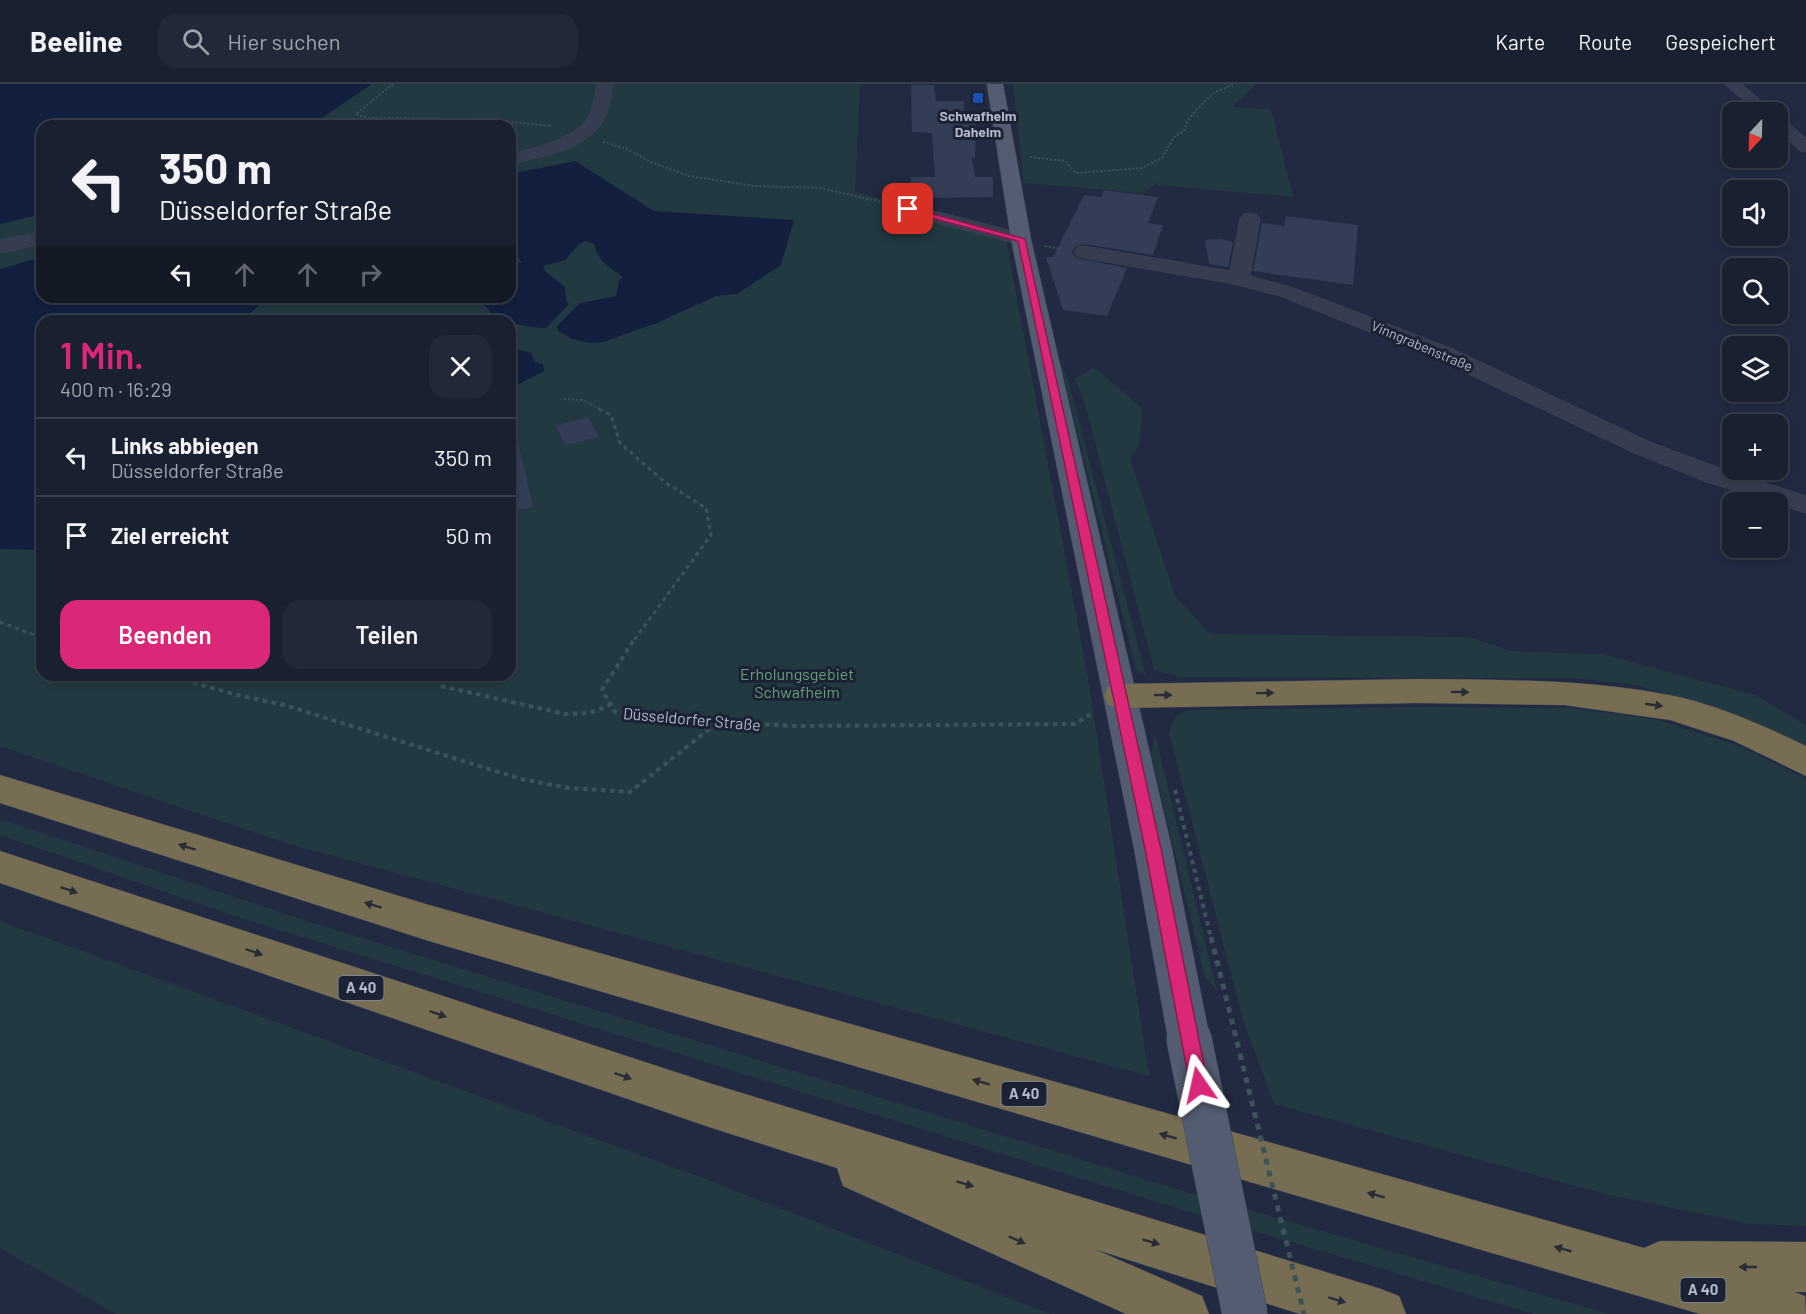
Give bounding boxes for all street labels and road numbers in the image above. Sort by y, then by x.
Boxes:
street label: Vinngrabenstraße [1369,317,1475,375]
street label: Düsseldorfer Straße [622,703,762,734]
road number: A 40 [338,976,384,1000]
road number: A 40 [1002,1082,1046,1106]
road number: A 40 [1680,1278,1726,1302]

